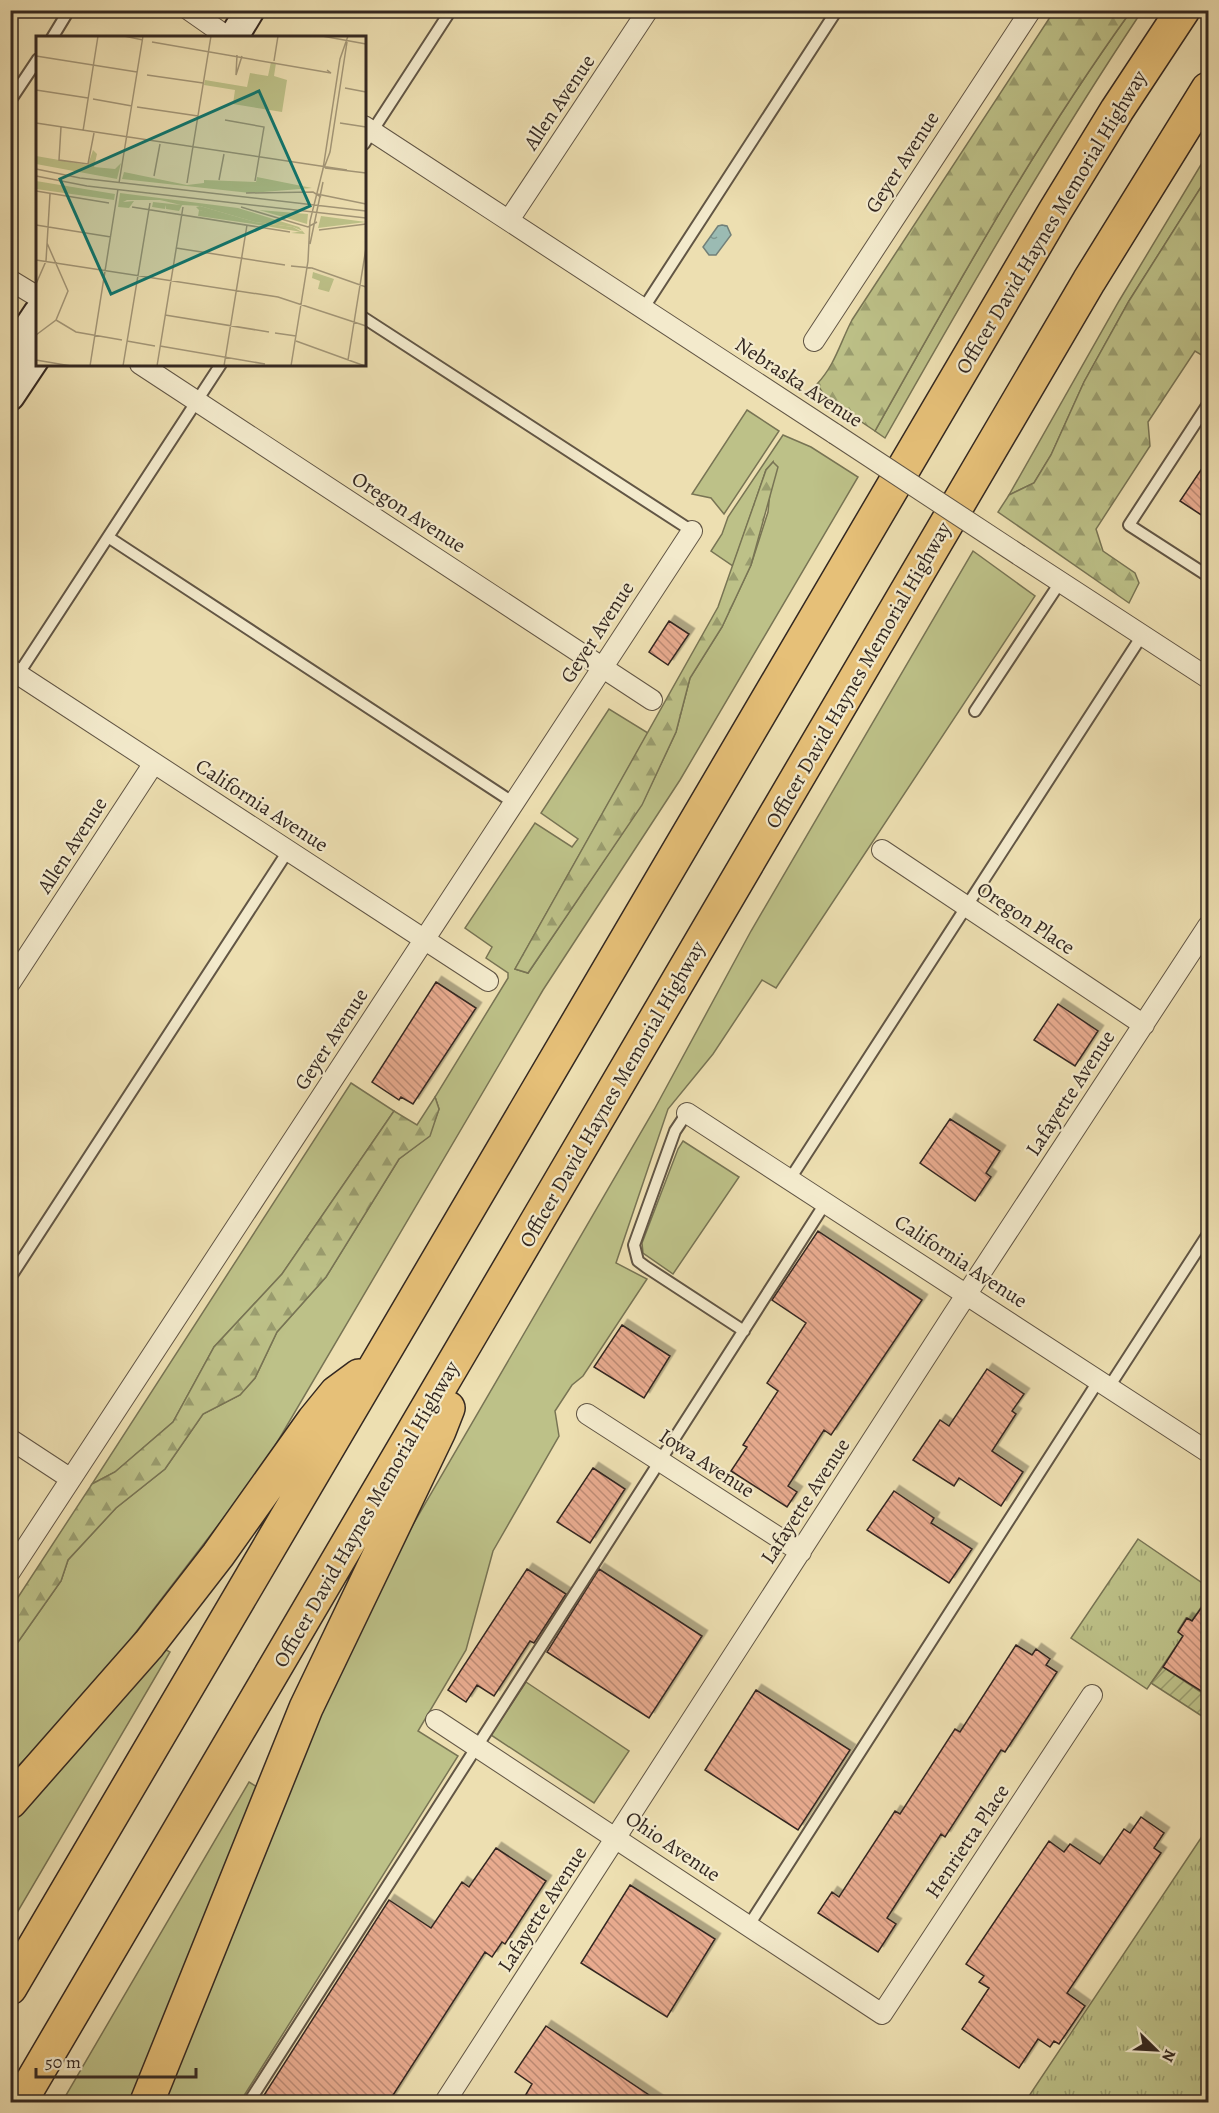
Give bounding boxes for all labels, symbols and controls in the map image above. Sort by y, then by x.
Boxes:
inset map [36,36,366,366]
street label: Allen Avenue [516,49,601,156]
street label: Officer David Haynes Memorial Highway [949,64,1153,379]
street label: Geyer Avenue [859,106,945,218]
street label: Nebraska Avenue [730,330,868,434]
street label: Oregon Avenue [347,465,471,559]
street label: Officer David Haynes Memorial Highway [758,516,958,833]
street label: Geyer Avenue [554,576,640,688]
street label: California Avenue [190,752,334,858]
street label: Allen Avenue [30,791,114,899]
street label: Oregon Place [971,875,1081,961]
street label: Officer David Haynes Memorial Highway [512,935,712,1252]
street label: Geyer Avenue [288,983,374,1095]
street label: Lafayette Avenue [1019,1025,1121,1161]
street label: California Avenue [889,1208,1033,1314]
street label: Officer David Haynes Memorial Highway [266,1355,466,1672]
street label: Iowa Avenue [654,1422,760,1504]
street label: Lafayette Avenue [754,1433,856,1569]
street label: Henrietta Place [918,1778,1016,1904]
street label: Ohio Avenue [620,1804,726,1888]
street label: Lafayette Avenue [491,1841,593,1977]
north arrow [1126,2020,1186,2080]
scale bar [36,2041,196,2079]
text: N [1156,2046,1181,2066]
text: 50 m [45,2050,81,2074]

